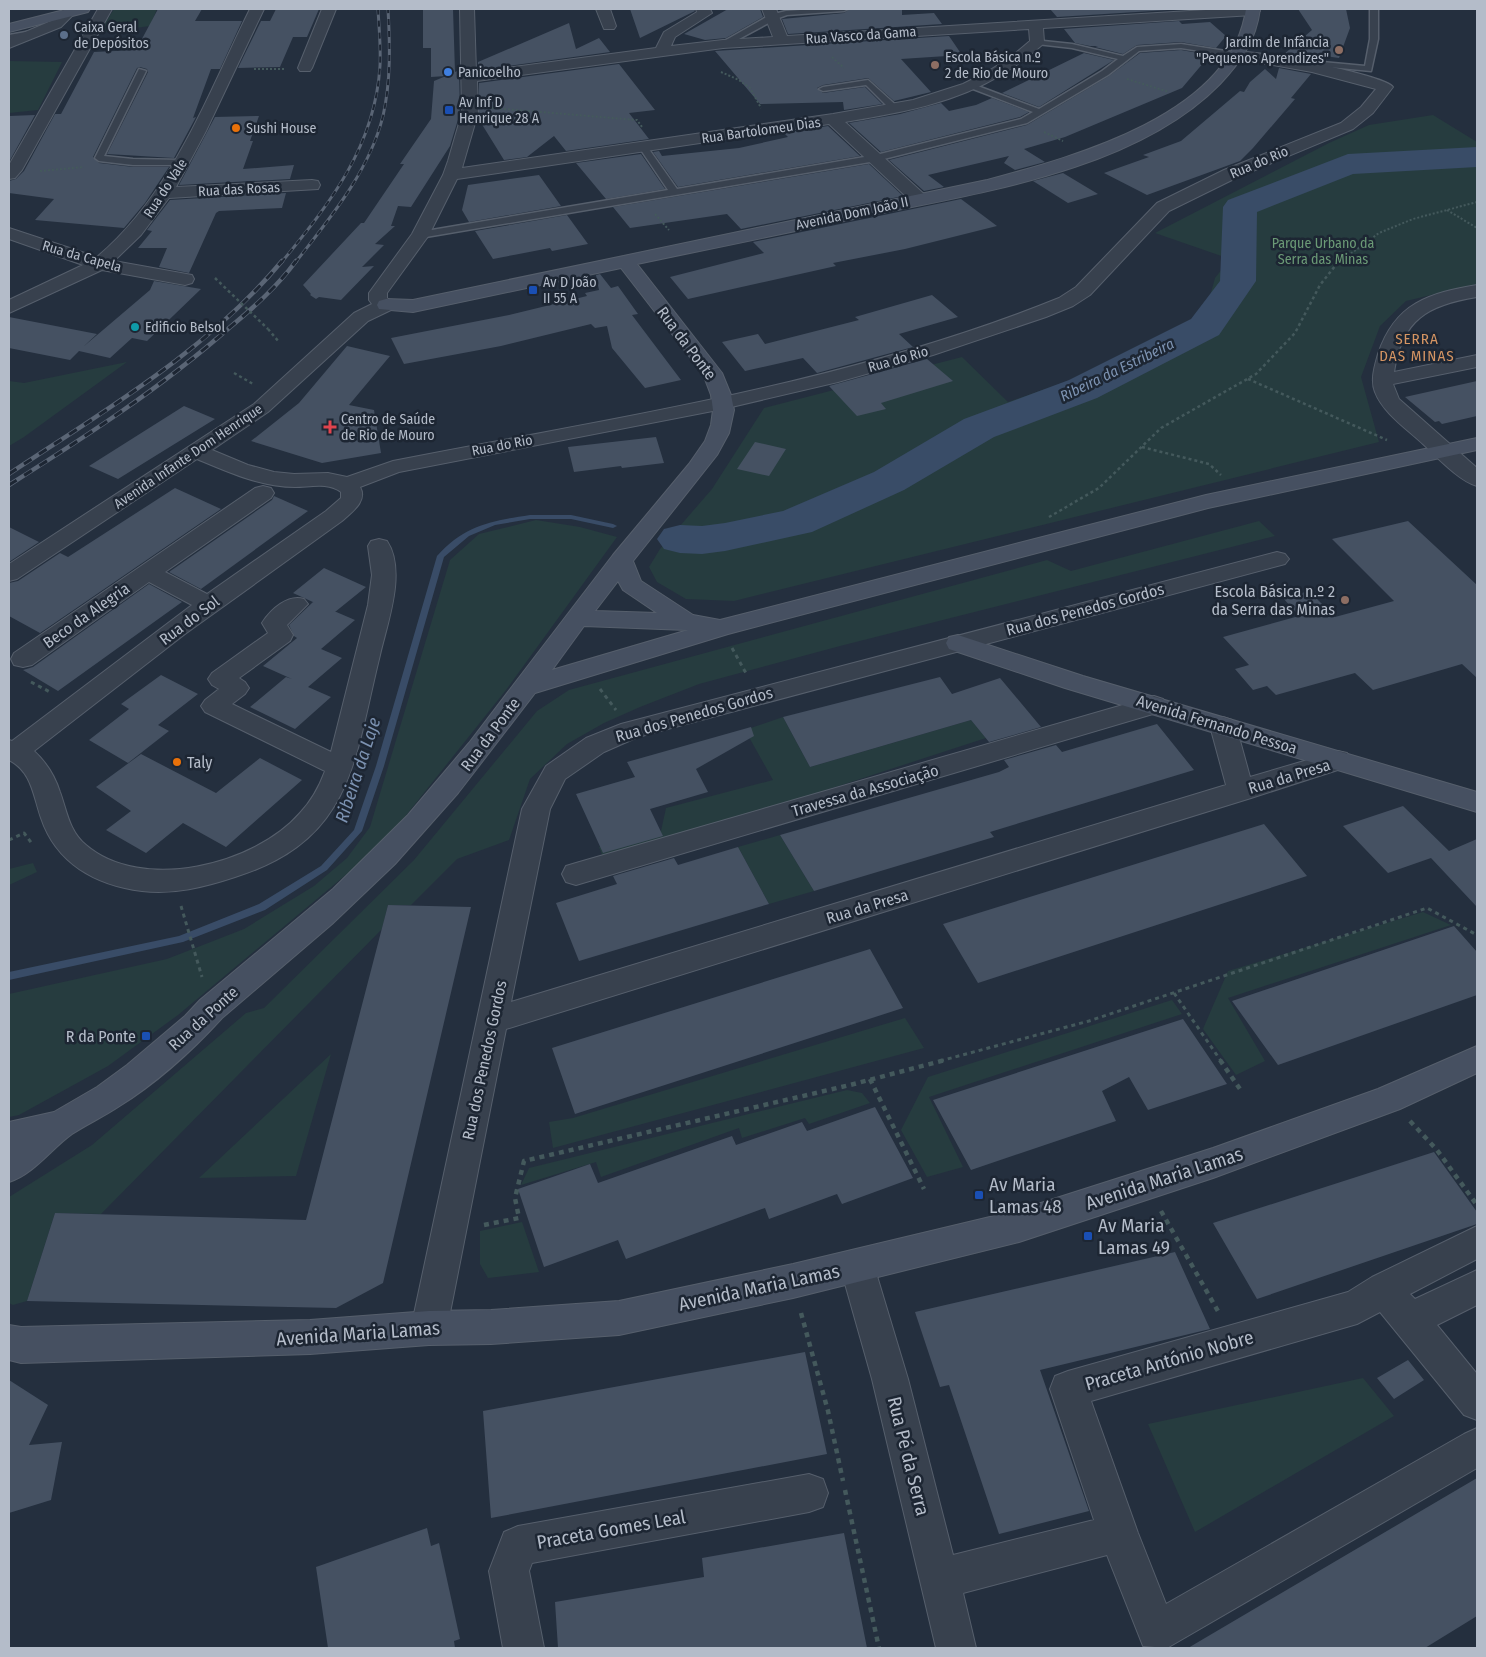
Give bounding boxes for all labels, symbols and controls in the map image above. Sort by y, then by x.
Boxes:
place label: Caixa Geral de Depósitos [74,19,149,52]
street label: Rua Vasco da Gama [805,23,917,48]
marker: Caixa Geral de Depósitos [58,29,70,41]
place label: Jardim de Infância "Pequenos Aprendizes" [1196,34,1329,67]
marker: Jardim de Infância "Pequenos Aprendizes" [1333,44,1345,56]
place label: Escola Básica n.º 2 de Rio de Mouro [945,49,1048,82]
marker: Escola Básica n.º 2 de Rio de Mouro [929,59,941,71]
place label: Panicoelho [458,64,521,81]
marker: Panicoelho [442,66,454,78]
place label: Av Inf D Henrique 28 A [459,94,540,127]
marker: Av Inf D Henrique 28 A [443,104,455,116]
street label: Rua Bartolomeu Dias [701,114,822,147]
place label: Sushi House [246,120,317,137]
marker: Sushi House [230,122,242,134]
street label: Rua do Rio [1227,143,1291,182]
street label: Rua do Vale [140,155,191,221]
street label: Rua das Rosas [198,179,280,200]
street label: Avenida Dom João II [794,193,910,234]
park label: Parque Urbano da Serra das Minas [1272,235,1374,268]
street label: Rua da Capela [40,237,123,276]
place label: Av D João II 55 A [543,274,597,307]
marker: Av D João II 55 A [527,284,539,296]
street label: Rua da Ponte [653,303,720,384]
place label: Edificio Belsol [145,319,225,336]
marker: Edificio Belsol [129,321,141,333]
district label: SERRA DAS MINAS [1379,330,1455,365]
water label: Ribeira da Estribeira [1057,335,1177,405]
street label: Rua do Rio [866,343,930,376]
street label: Avenida Infante Dom Henrique [111,400,266,512]
place label: Centro de Saúde de Rio de Mouro [341,411,435,444]
marker: Centro de Saúde de Rio de Mouro [323,420,337,434]
street label: Rua do Rio [470,431,534,460]
street label: Beco da Alegria [39,579,133,652]
street label: Rua dos Penedos Gordos [1004,579,1166,640]
place label: Escola Básica n.º 2 da Serra das Minas [1211,582,1335,619]
street label: Rua do Sol [156,592,223,649]
marker: Escola Básica n.º 2 da Serra das Minas [1339,594,1351,606]
street label: Rua dos Penedos Gordos [613,683,775,746]
street label: Avenida Fernando Pessoa [1134,691,1300,758]
street label: Rua da Ponte [457,694,524,775]
water label: Ribeira da Laje [331,714,385,825]
place label: Taly [187,753,213,772]
street label: Rua da Presa [1246,755,1332,798]
marker: Taly [171,756,183,768]
street label: Travessa da Associação [790,760,941,821]
street label: Rua da Presa [824,885,910,928]
street label: Rua dos Penedos Gordos [458,978,511,1142]
street label: Rua da Ponte [165,982,242,1054]
place label: R da Ponte [66,1027,136,1046]
marker: R da Ponte [140,1030,152,1042]
street label: Avenida Maria Lamas [1083,1142,1246,1215]
place label: Av Maria Lamas 48 [989,1173,1062,1218]
marker: Av Maria Lamas 48 [973,1189,985,1201]
place label: Av Maria Lamas 49 [1098,1214,1170,1259]
marker: Av Maria Lamas 49 [1082,1230,1094,1242]
street label: Avenida Maria Lamas [676,1259,842,1316]
street label: Avenida Maria Lamas [275,1316,441,1351]
street label: Praceta António Nobre [1082,1325,1256,1396]
street label: Rua Pé da Serra [883,1394,934,1518]
street label: Praceta Gomes Leal [535,1505,687,1554]

